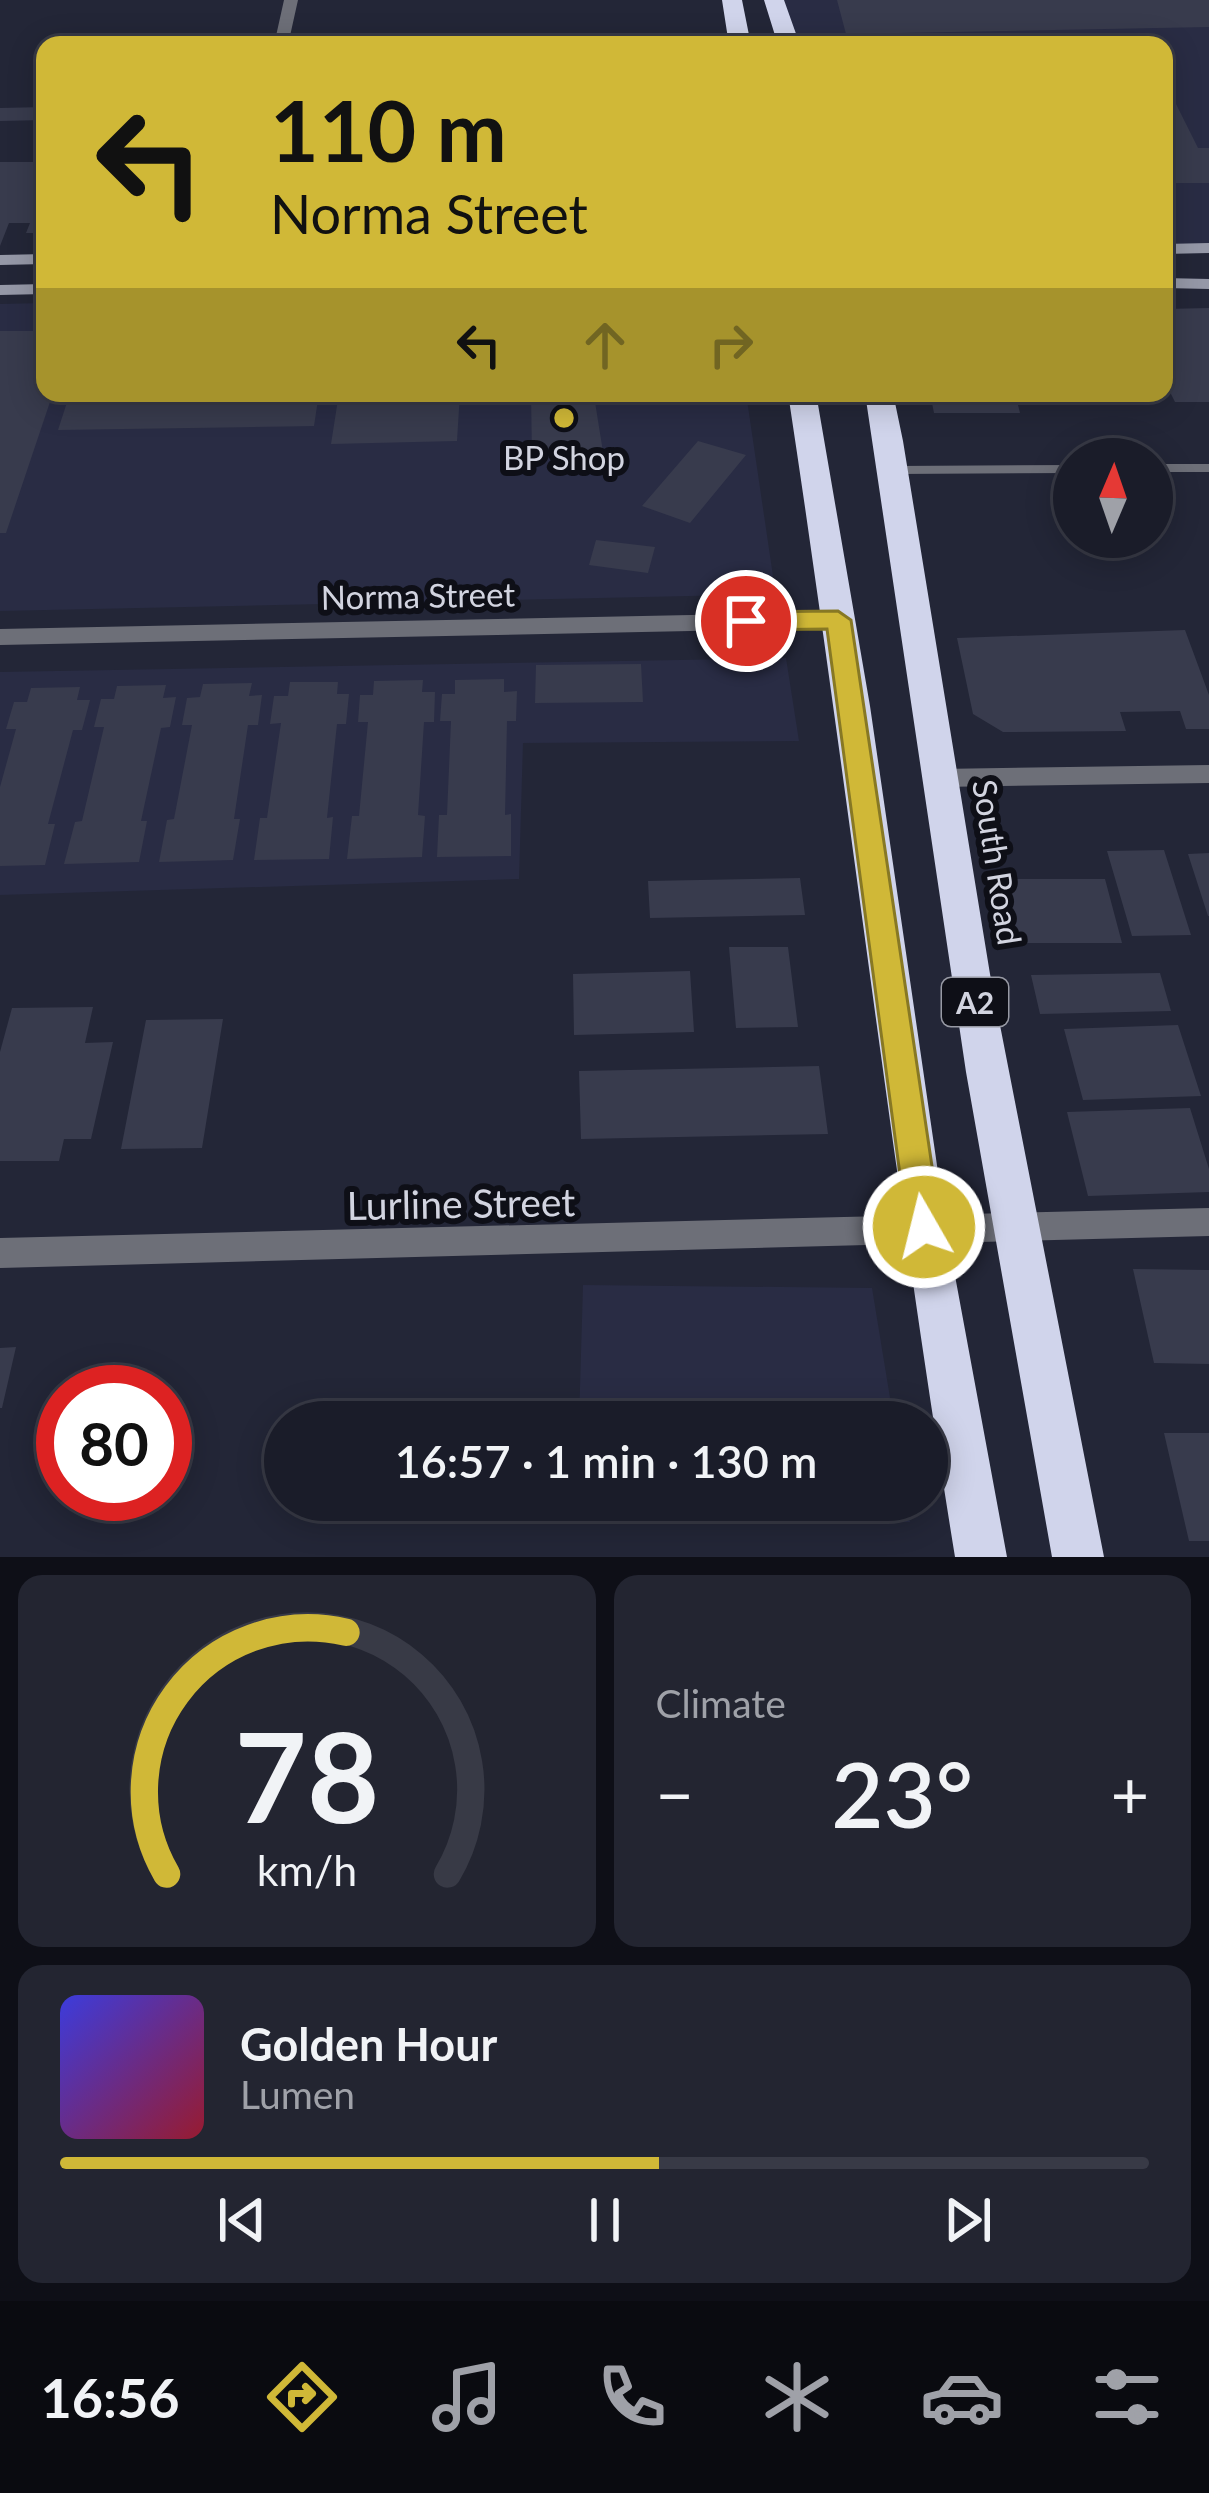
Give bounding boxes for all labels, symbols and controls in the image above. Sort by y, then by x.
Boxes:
text: 110 m [270,79,507,180]
icon: left [72,84,228,240]
text: Norma Street [270,181,588,246]
icon: left [446,312,512,378]
icon: ahead [572,312,638,378]
icon: right [698,312,764,378]
marker: BP Shop [551,405,577,431]
place label: BP Shop [503,437,625,477]
north arrow [1053,438,1173,558]
map controls [1053,438,1173,558]
pin [695,570,797,672]
street label: Norma Street [321,573,516,617]
icon: arrive [713,588,779,654]
street label: South Road [965,776,1031,948]
road number: A2 [942,978,1008,1026]
position arrow [861,1164,987,1290]
street label: Lurline Street [346,1178,576,1228]
speed limit sign: 80 [36,1365,192,1521]
text: 16:57 · 1 min · 130 m [395,1434,817,1488]
text: Climate [656,1680,786,1726]
text: 78 [234,1700,379,1850]
text: 23° [831,1739,973,1847]
text: − [656,1754,694,1833]
text: + [1111,1754,1149,1833]
text: km/h [257,1844,357,1895]
text: Golden Hour [240,2017,497,2071]
text: Lumen [240,2071,355,2117]
icon: previous [209,2187,275,2253]
icon: pause [572,2187,638,2253]
icon: next [935,2187,1001,2253]
icon: directions [260,2355,344,2439]
icon: music [425,2355,509,2439]
icon: phone [590,2355,674,2439]
icon: climate [755,2355,839,2439]
icon: car [920,2355,1004,2439]
icon: filters [1085,2355,1169,2439]
text: 16:56 [40,2365,180,2430]

